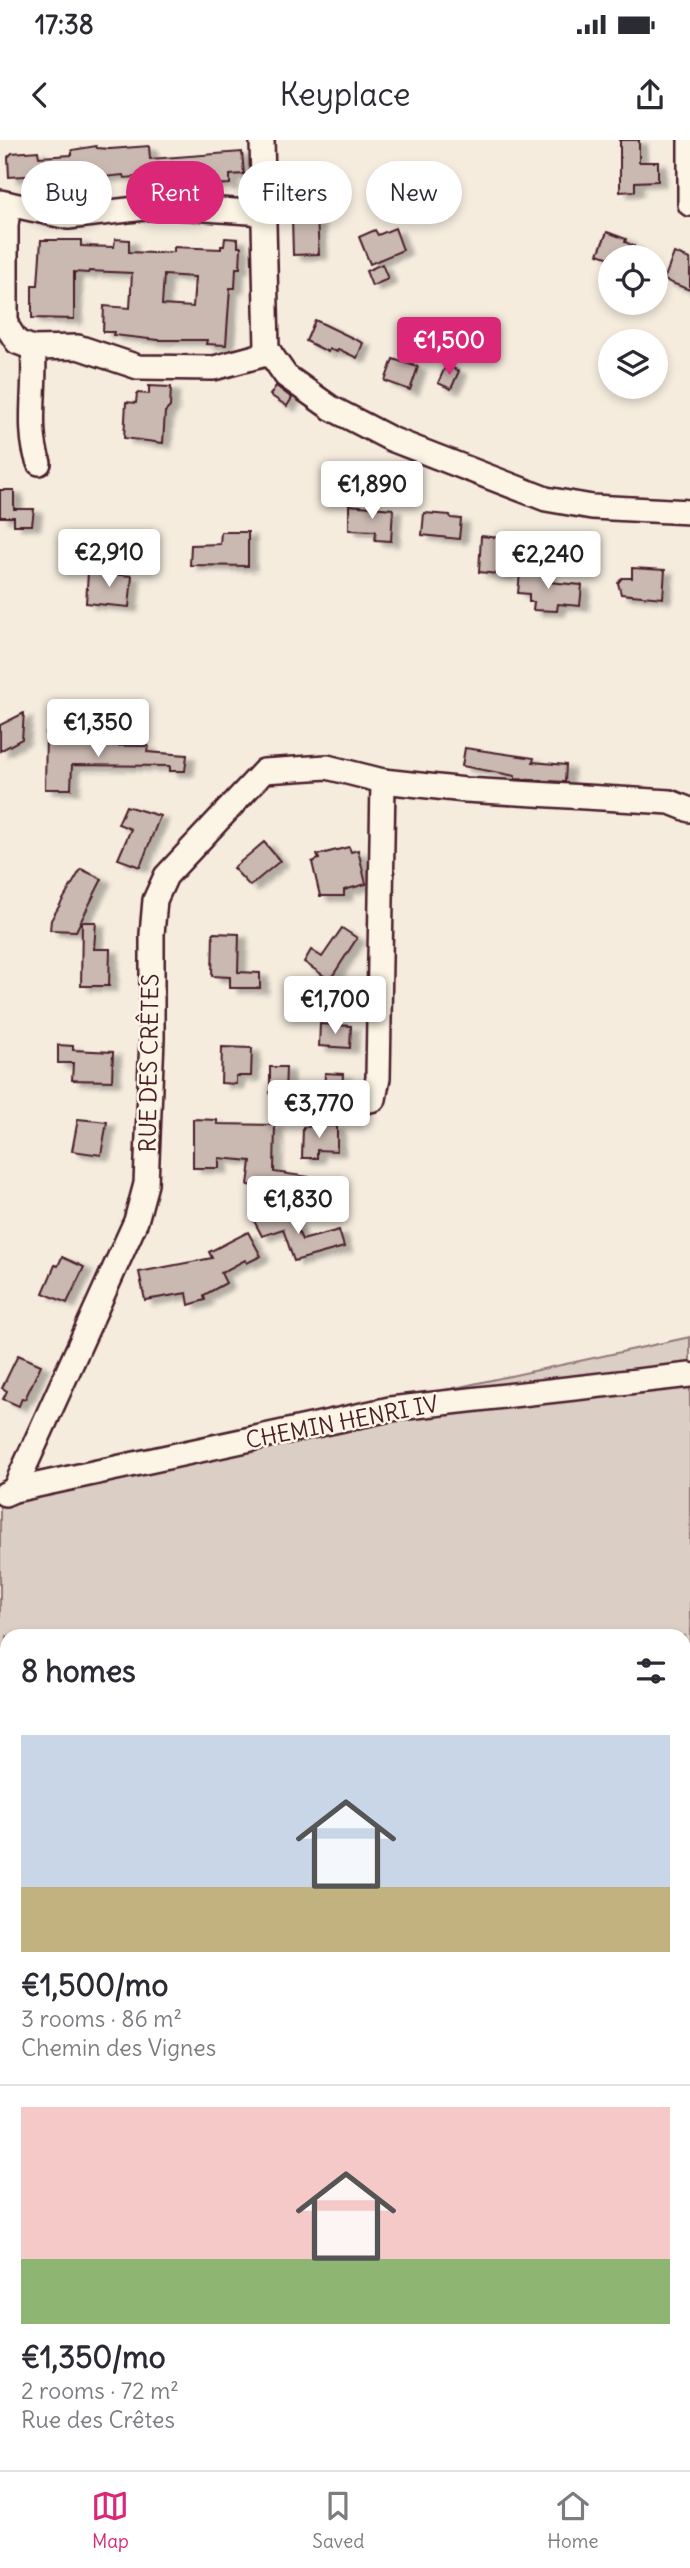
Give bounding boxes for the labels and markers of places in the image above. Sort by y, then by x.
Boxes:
pin: €1,500 [392,317,506,377]
pin: €1,890 [315,462,429,521]
pin: €2,910 [52,530,166,589]
pin: €2,240 [491,532,605,591]
pin: €1,350 [41,700,155,759]
pin: €1,700 [278,976,392,1036]
pin: €3,770 [262,1080,376,1140]
pin: €1,830 [241,1176,355,1236]

